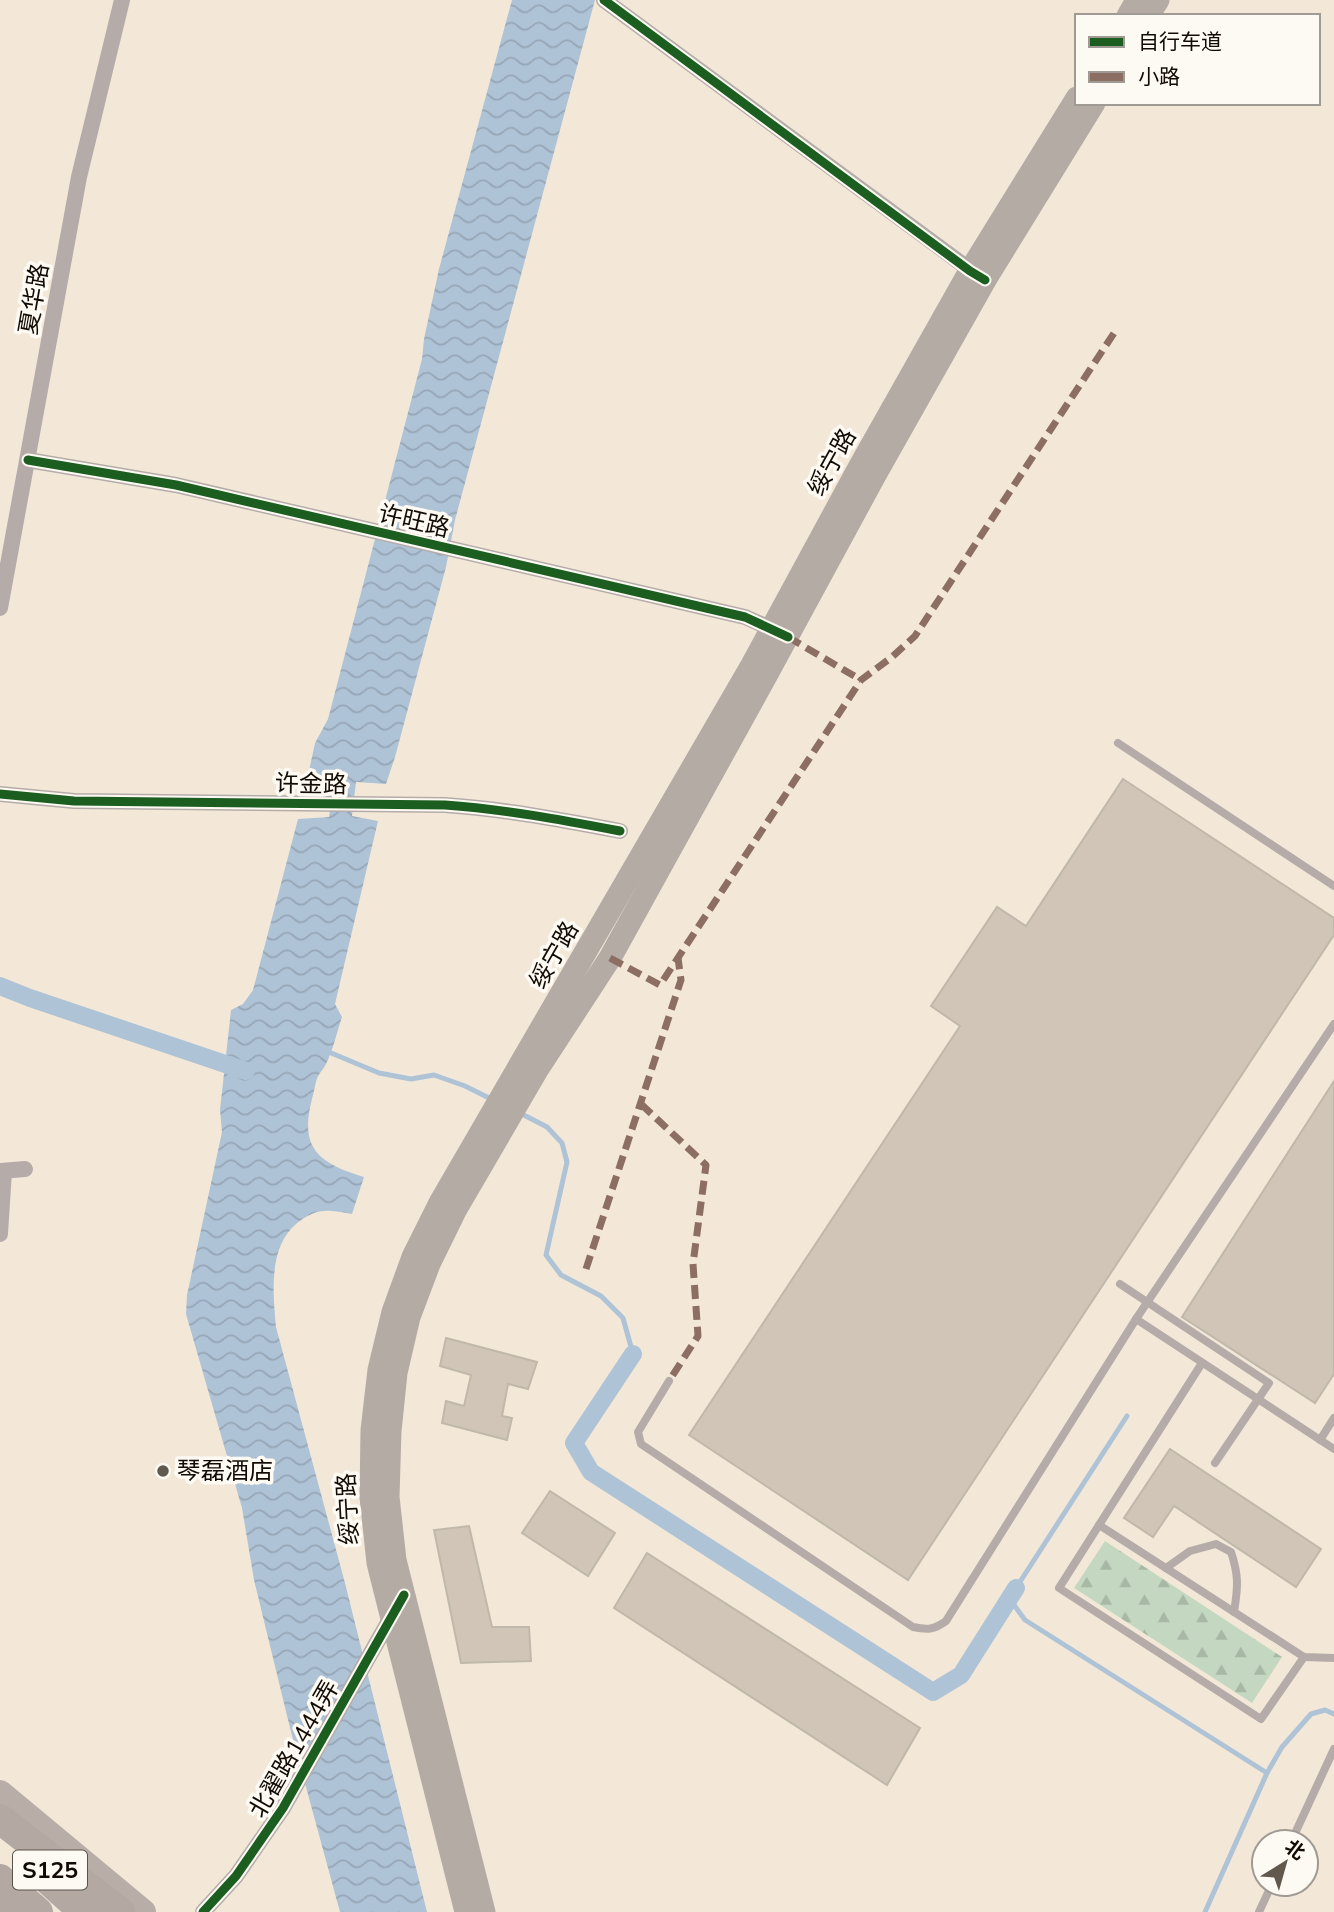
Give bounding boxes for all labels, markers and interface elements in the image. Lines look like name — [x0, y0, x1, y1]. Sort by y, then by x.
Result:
legend — [1075, 14, 1320, 105]
text: 自行车道 — [1138, 28, 1222, 54]
text: 小路 — [1138, 63, 1180, 89]
street label: 夏华路 — [12, 261, 54, 337]
street label: 绥宁路 — [801, 423, 862, 500]
street label: 许旺路 — [376, 497, 453, 543]
street label: 许金路 — [275, 767, 347, 799]
street label: 绥宁路 — [522, 916, 584, 993]
place label: 琴磊酒店 — [177, 1455, 273, 1485]
marker: 琴磊酒店 — [155, 1463, 171, 1479]
street label: 绥宁路 — [330, 1472, 364, 1546]
street label: 北翟路1444弄 — [242, 1674, 345, 1823]
north arrow — [1250, 1828, 1320, 1898]
text: 北 — [1280, 1834, 1310, 1865]
road number: S125 — [13, 1851, 87, 1890]

